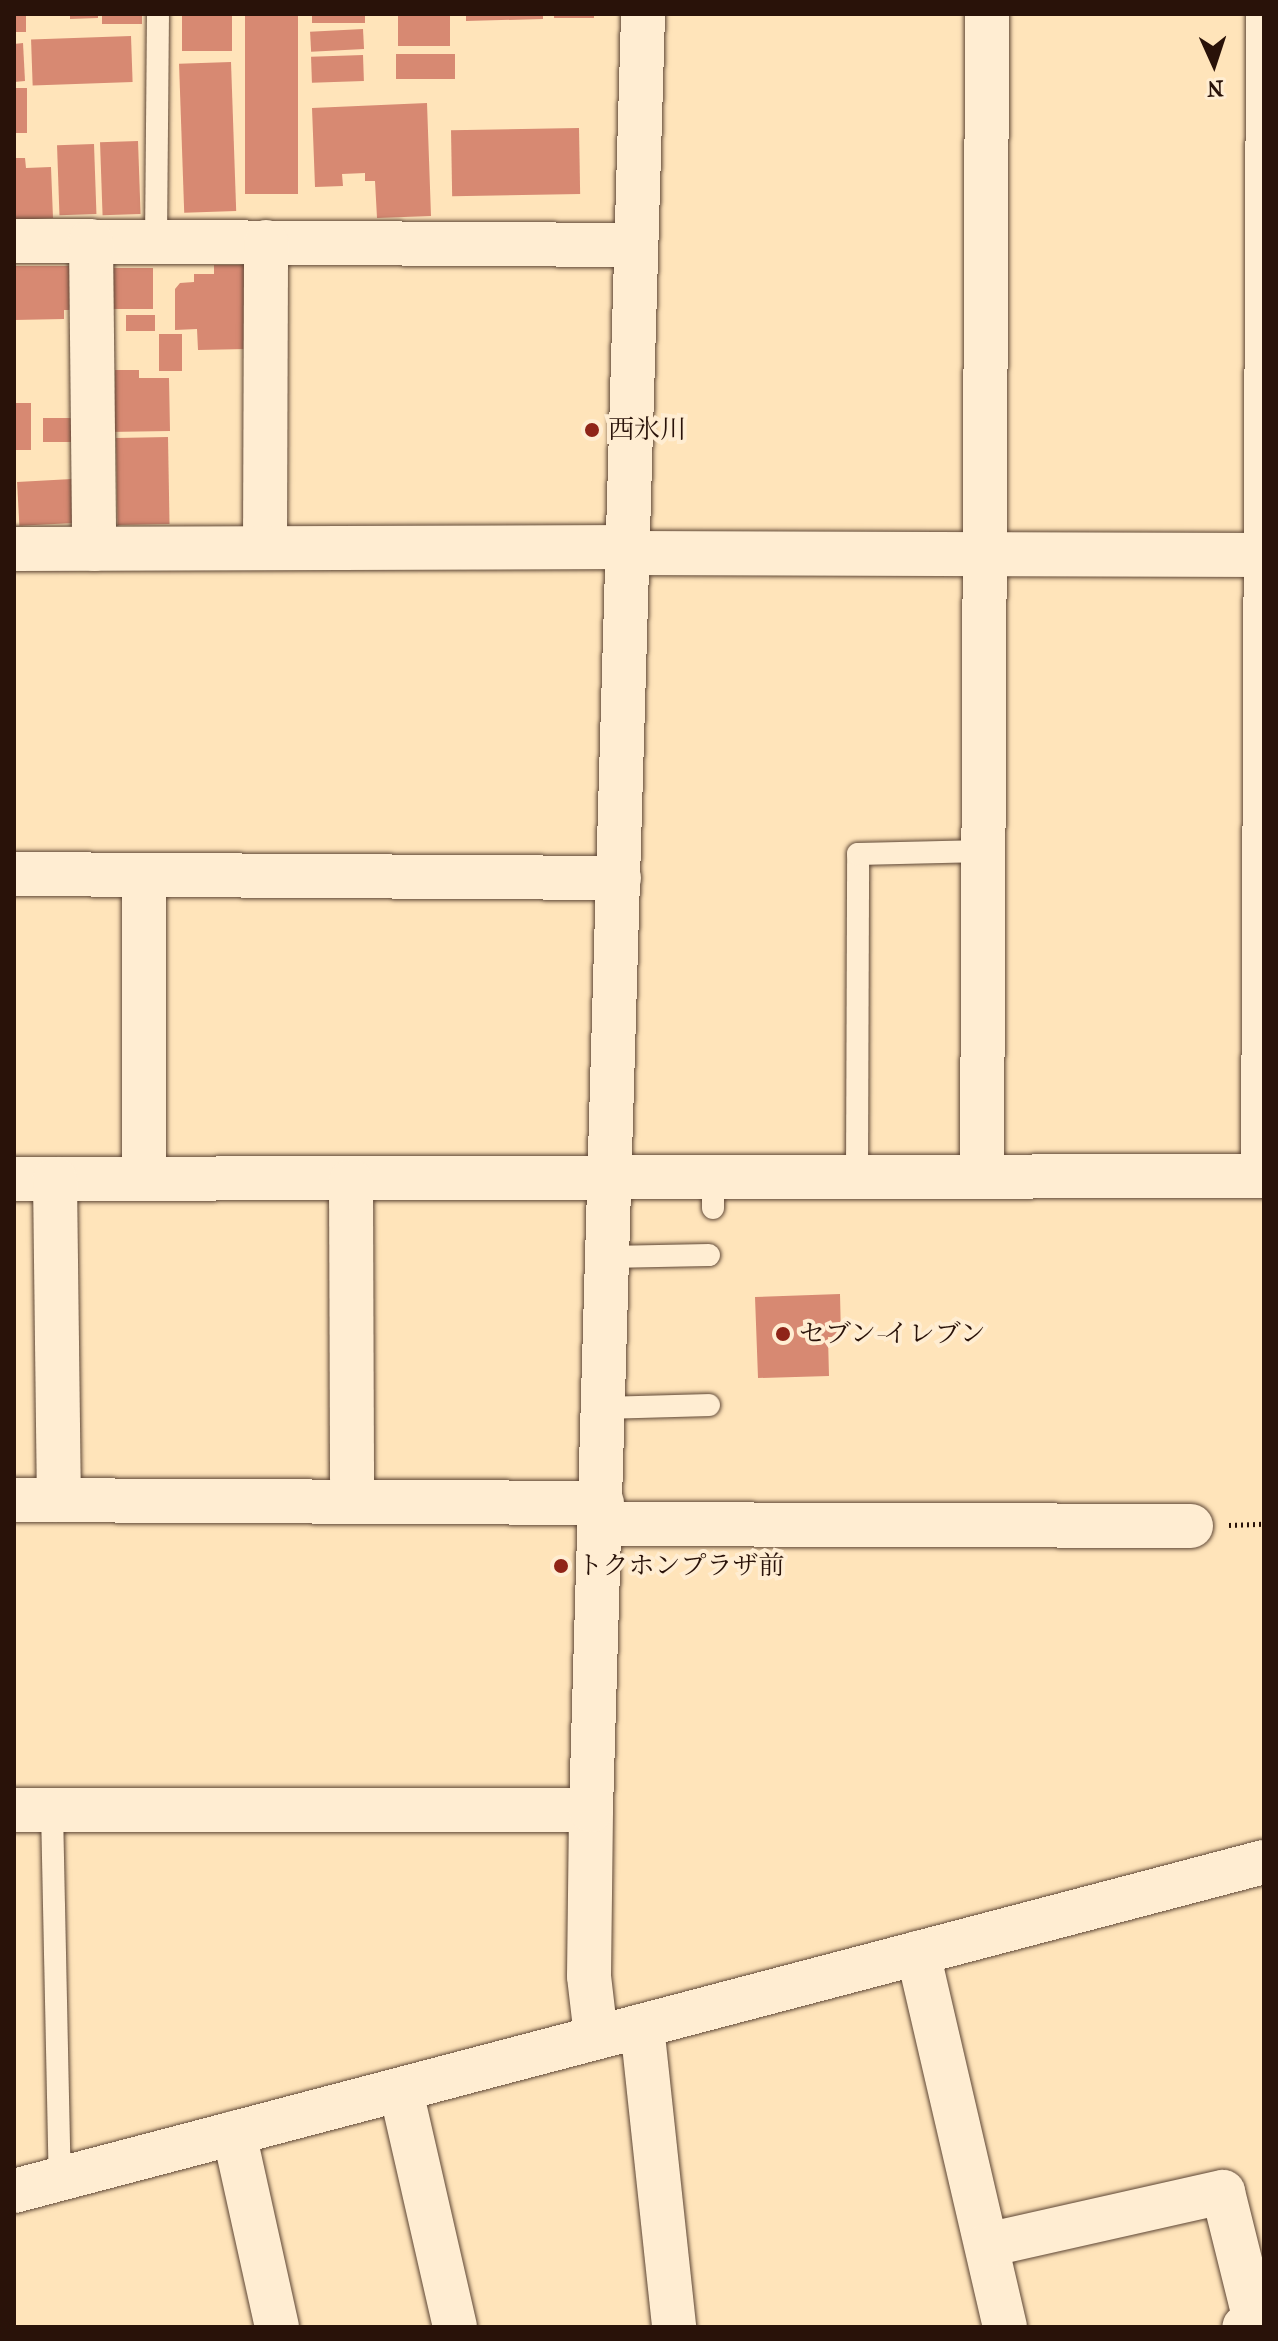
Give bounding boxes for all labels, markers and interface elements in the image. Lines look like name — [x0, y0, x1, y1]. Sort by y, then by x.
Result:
north arrow — [1174, 24, 1254, 104]
text: N — [1206, 75, 1224, 101]
place label: 西氷川 — [608, 414, 686, 446]
marker: 西氷川 — [583, 421, 601, 439]
place label: セブン-イレブン — [799, 1318, 988, 1350]
marker: セブン-イレブン — [774, 1325, 792, 1343]
place label: トクホンプラザ前 — [577, 1550, 785, 1582]
marker: トクホンプラザ前 — [552, 1557, 570, 1575]

